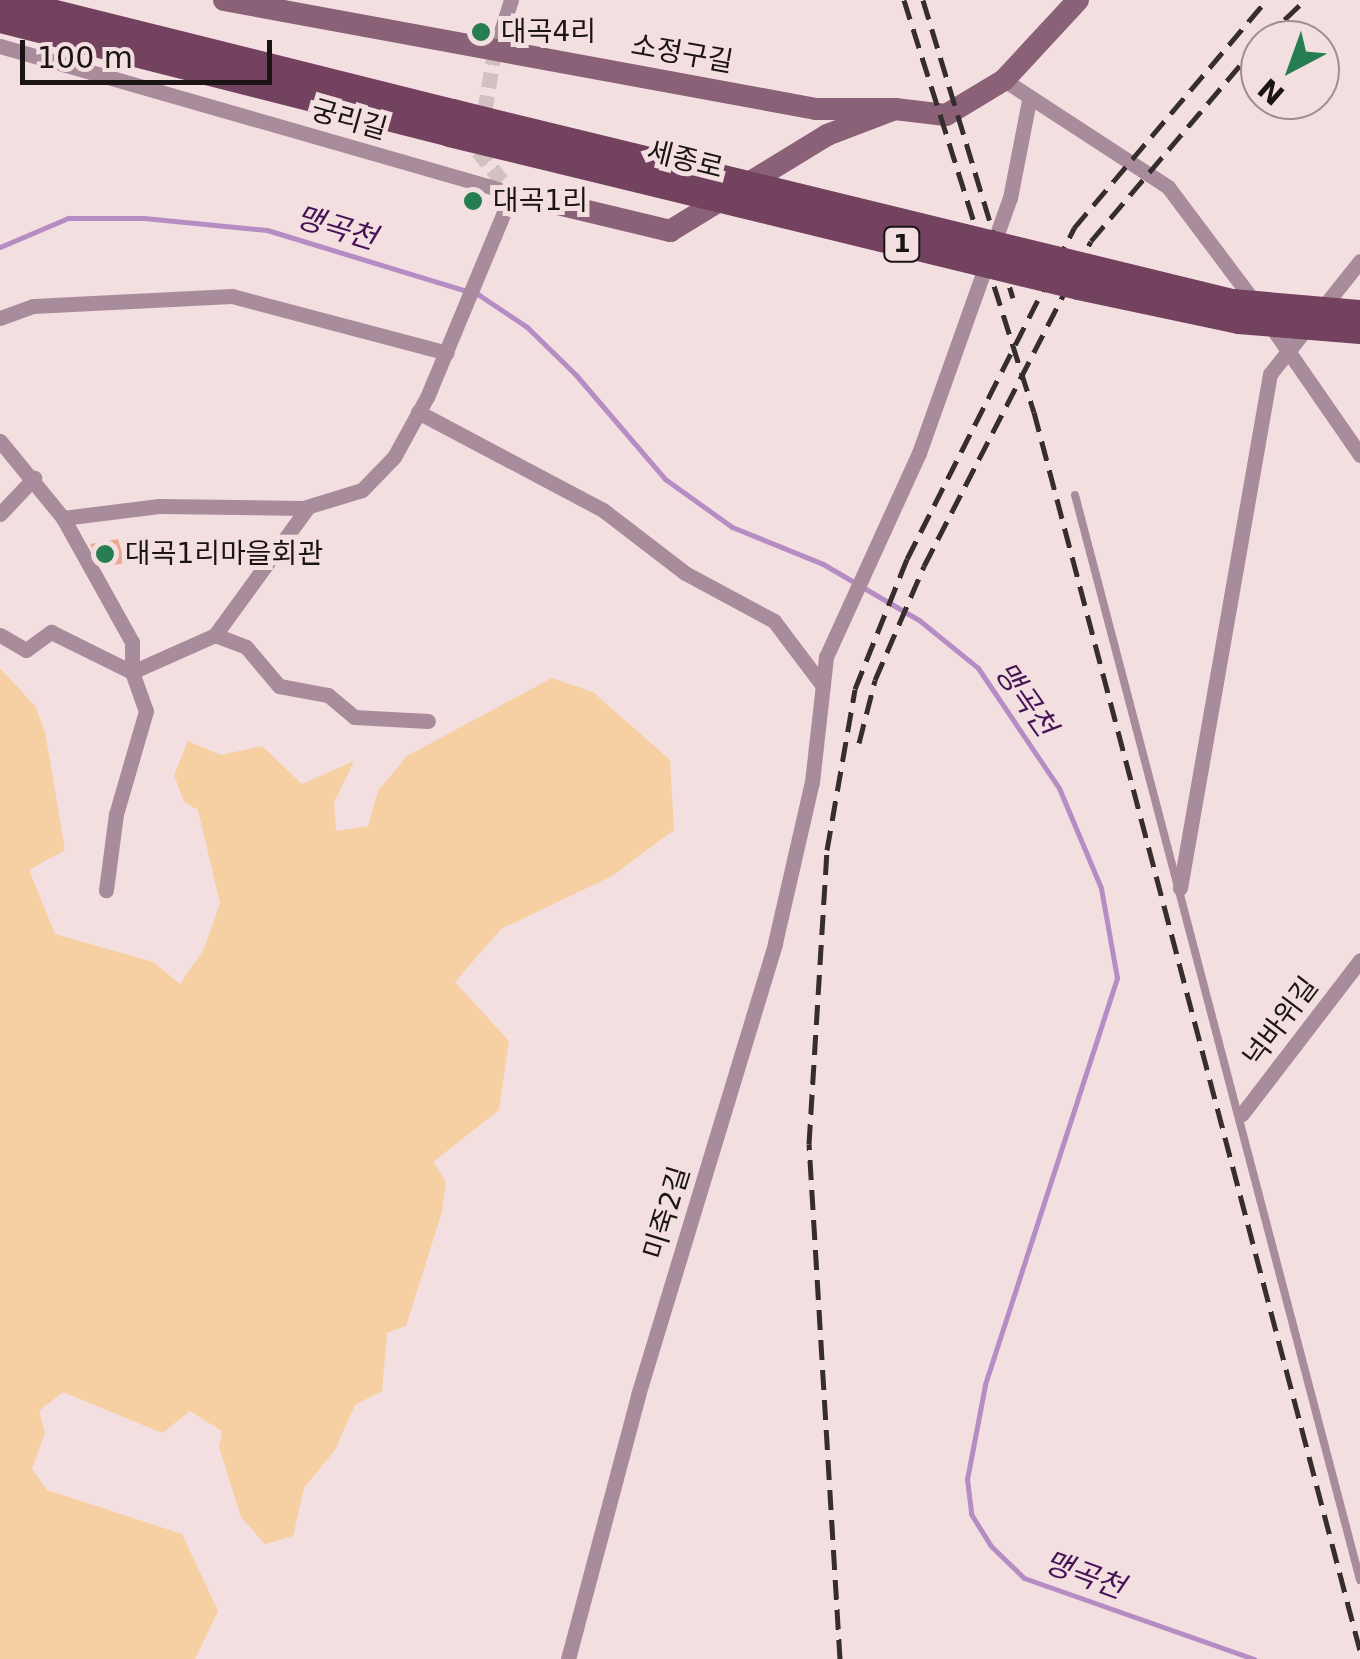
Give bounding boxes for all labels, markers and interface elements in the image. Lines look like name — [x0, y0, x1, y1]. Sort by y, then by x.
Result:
place label: 대곡4리 — [501, 15, 596, 49]
scale bar — [25, 20, 278, 82]
north arrow — [1240, 20, 1340, 120]
marker: 대곡4리 — [470, 21, 492, 43]
street label: 소정구길 — [628, 29, 736, 79]
text: 100 m — [37, 40, 133, 75]
text: N — [1252, 71, 1291, 112]
street label: 궁리길 — [307, 93, 391, 147]
street label: 세종로 — [643, 134, 727, 186]
place label: 대곡1리 — [493, 184, 588, 218]
marker: 대곡1리 — [462, 190, 484, 212]
water label: 맹곡천 — [291, 199, 381, 257]
road number: 1 — [882, 224, 922, 264]
place label: 대곡1리마을회관 — [125, 537, 323, 571]
marker: 대곡1리마을회관 — [94, 543, 116, 565]
water label: 맹곡천 — [987, 655, 1063, 743]
street label: 넉바위길 — [1237, 971, 1325, 1073]
street label: 미죽2길 — [637, 1163, 697, 1263]
water label: 맹곡천 — [1039, 1544, 1129, 1606]

